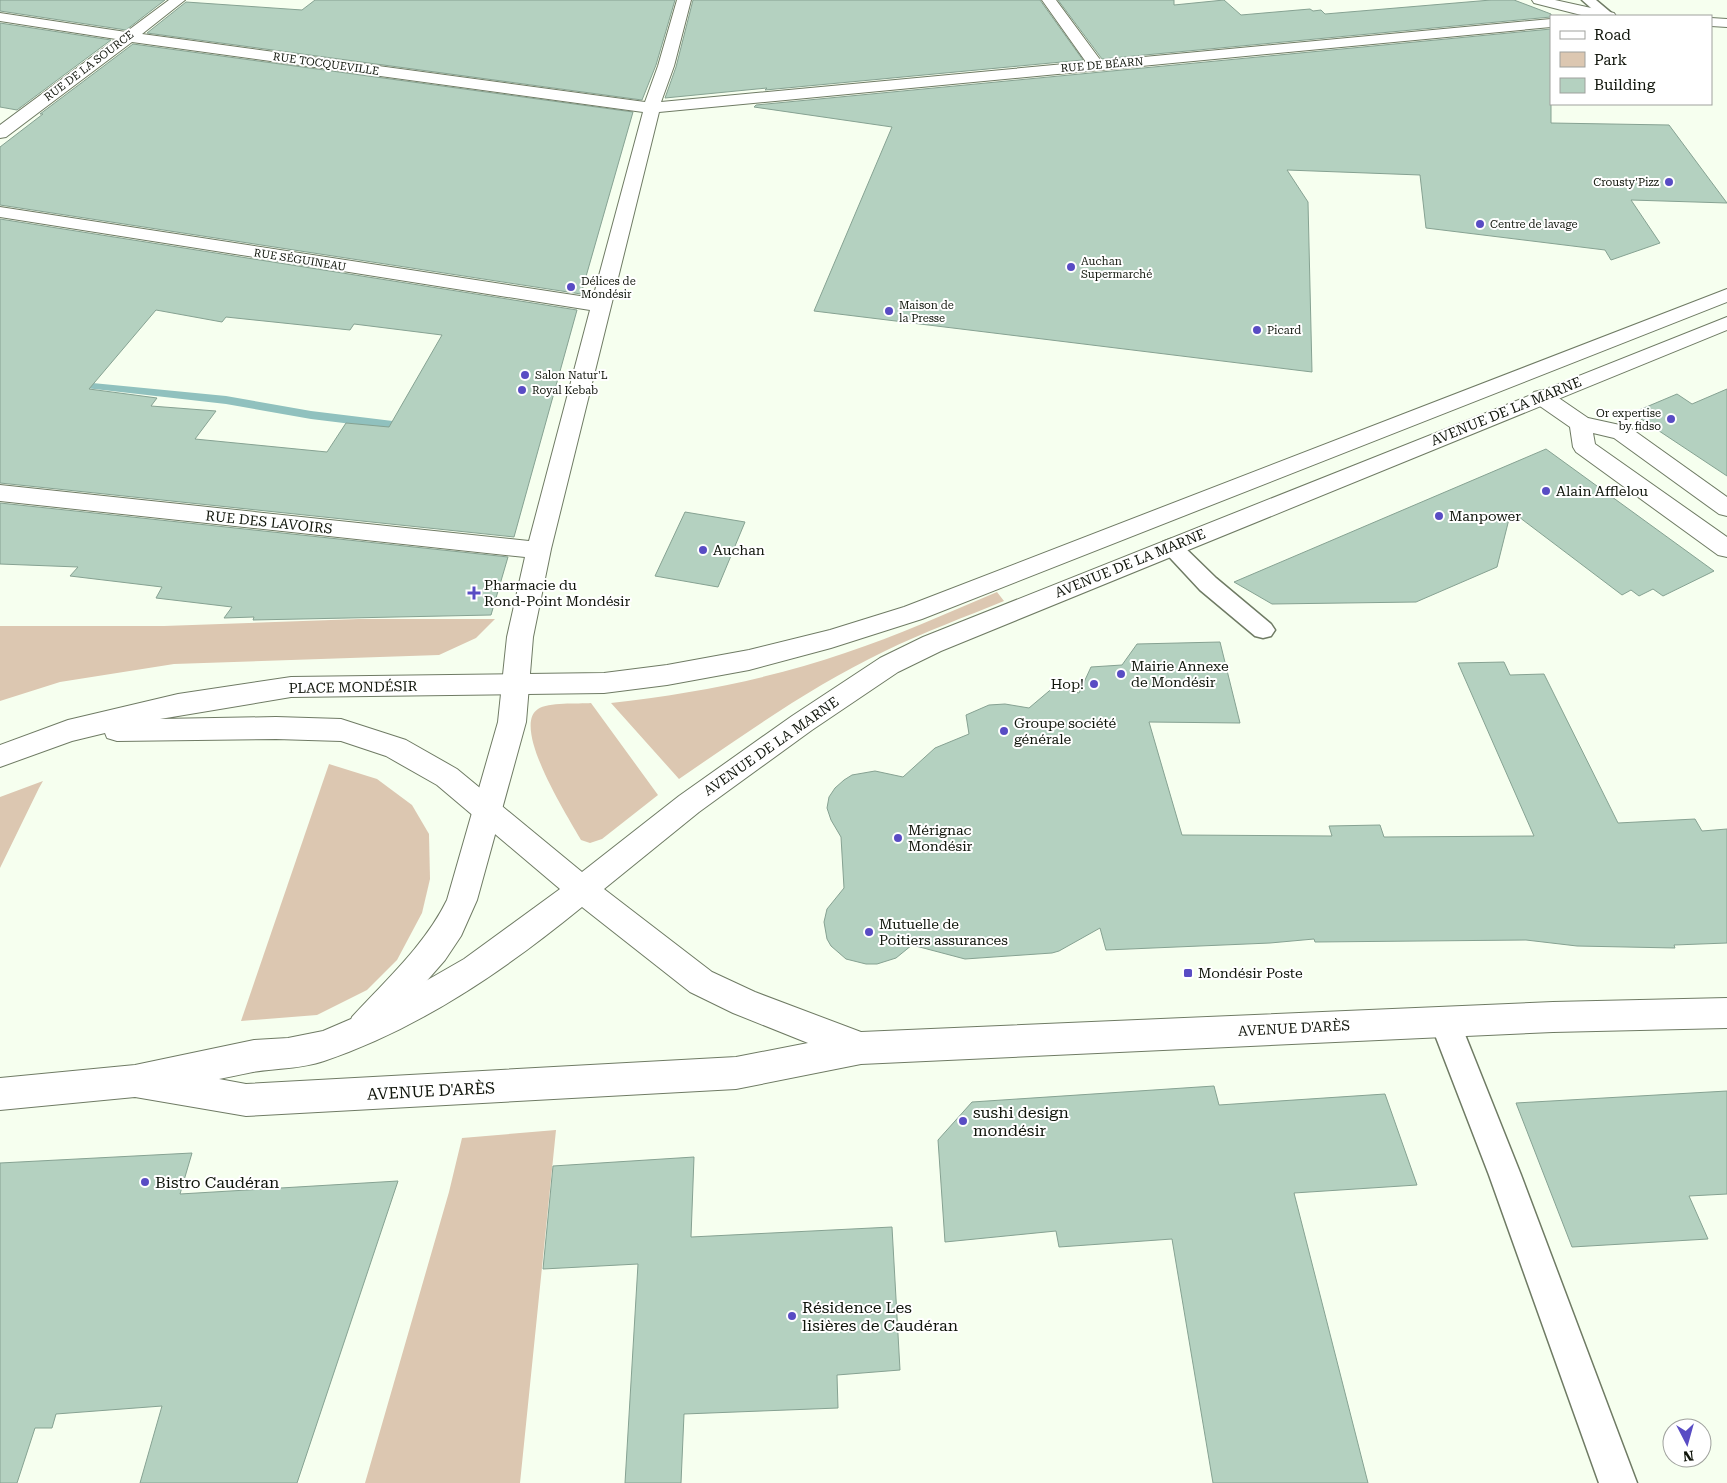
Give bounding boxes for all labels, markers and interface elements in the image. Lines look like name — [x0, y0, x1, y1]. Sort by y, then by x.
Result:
legend — [1550, 15, 1712, 105]
text: Road — [1594, 26, 1631, 44]
street label: RUE DE LA SOURCE — [42, 28, 136, 104]
street label: RUE TOCQUEVILLE — [272, 50, 380, 78]
text: Park — [1594, 51, 1628, 69]
street label: RUE DE BÉARN — [1060, 54, 1144, 75]
text: Building — [1594, 76, 1656, 94]
place label: Crousty'Pizz — [1593, 176, 1659, 189]
marker: Crousty'Pizz — [1663, 176, 1675, 188]
marker: Centre de lavage — [1474, 218, 1486, 230]
place label: Centre de lavage — [1490, 218, 1578, 231]
street label: RUE SÉGUINEAU — [253, 245, 347, 274]
place label: Auchan Supermarché — [1081, 255, 1152, 281]
marker: Auchan Supermarché — [1065, 261, 1077, 273]
place label: Délices de Mondésir — [581, 275, 636, 301]
marker: Délices de Mondésir — [565, 281, 577, 293]
place label: Maison de la Presse — [899, 299, 954, 325]
marker: Maison de la Presse — [883, 305, 895, 317]
marker: Picard — [1251, 324, 1263, 336]
place label: Picard — [1267, 324, 1301, 337]
marker: Salon Natur'L — [519, 369, 531, 381]
place label: Salon Natur'L — [535, 369, 608, 382]
street label: AVENUE DE LA MARNE — [1428, 373, 1584, 449]
marker: Royal Kebab — [516, 384, 528, 396]
place label: Royal Kebab — [532, 384, 598, 397]
place label: Or expertise by fidso — [1596, 407, 1661, 433]
marker: Or expertise by fidso — [1665, 413, 1677, 425]
place label: Alain Afflelou — [1556, 483, 1648, 499]
marker: Alain Afflelou — [1540, 485, 1552, 497]
street label: RUE DES LAVOIRS — [205, 507, 333, 537]
place label: Manpower — [1449, 508, 1521, 524]
marker: Manpower — [1433, 510, 1445, 522]
street label: AVENUE DE LA MARNE — [1052, 525, 1208, 601]
place label: Auchan — [713, 542, 765, 558]
marker: Auchan — [697, 544, 709, 556]
place label: Pharmacie du Rond-Point Mondésir — [484, 577, 630, 609]
marker: Pharmacie du Rond-Point Mondésir — [468, 587, 480, 599]
place label: Mairie Annexe de Mondésir — [1131, 658, 1229, 690]
marker: Mairie Annexe de Mondésir — [1115, 668, 1127, 680]
place label: Hop! — [1051, 676, 1084, 692]
street label: PLACE MONDÉSIR — [288, 678, 418, 696]
marker: Hop! — [1088, 678, 1100, 690]
street label: AVENUE DE LA MARNE — [700, 693, 842, 799]
place label: Groupe société générale — [1014, 715, 1117, 747]
marker: Groupe société générale — [998, 725, 1010, 737]
place label: Mérignac Mondésir — [908, 822, 973, 854]
marker: Mérignac Mondésir — [892, 832, 904, 844]
place label: Mutuelle de Poitiers assurances — [879, 916, 1008, 948]
marker: Mutuelle de Poitiers assurances — [863, 926, 875, 938]
place label: Mondésir Poste — [1198, 965, 1303, 981]
marker: Mondésir Poste — [1182, 967, 1194, 979]
street label: AVENUE D'ARÈS — [1238, 1017, 1351, 1039]
street label: AVENUE D'ARÈS — [366, 1078, 496, 1104]
place label: sushi design mondésir — [973, 1103, 1069, 1140]
marker: sushi design mondésir — [957, 1115, 969, 1127]
place label: Bistro Caudéran — [155, 1173, 279, 1192]
marker: Bistro Caudéran — [139, 1176, 151, 1188]
place label: Résidence Les lisières de Caudéran — [802, 1298, 958, 1335]
marker: Résidence Les lisières de Caudéran — [786, 1310, 798, 1322]
north arrow — [1662, 1418, 1712, 1468]
text: N — [1682, 1447, 1695, 1464]

